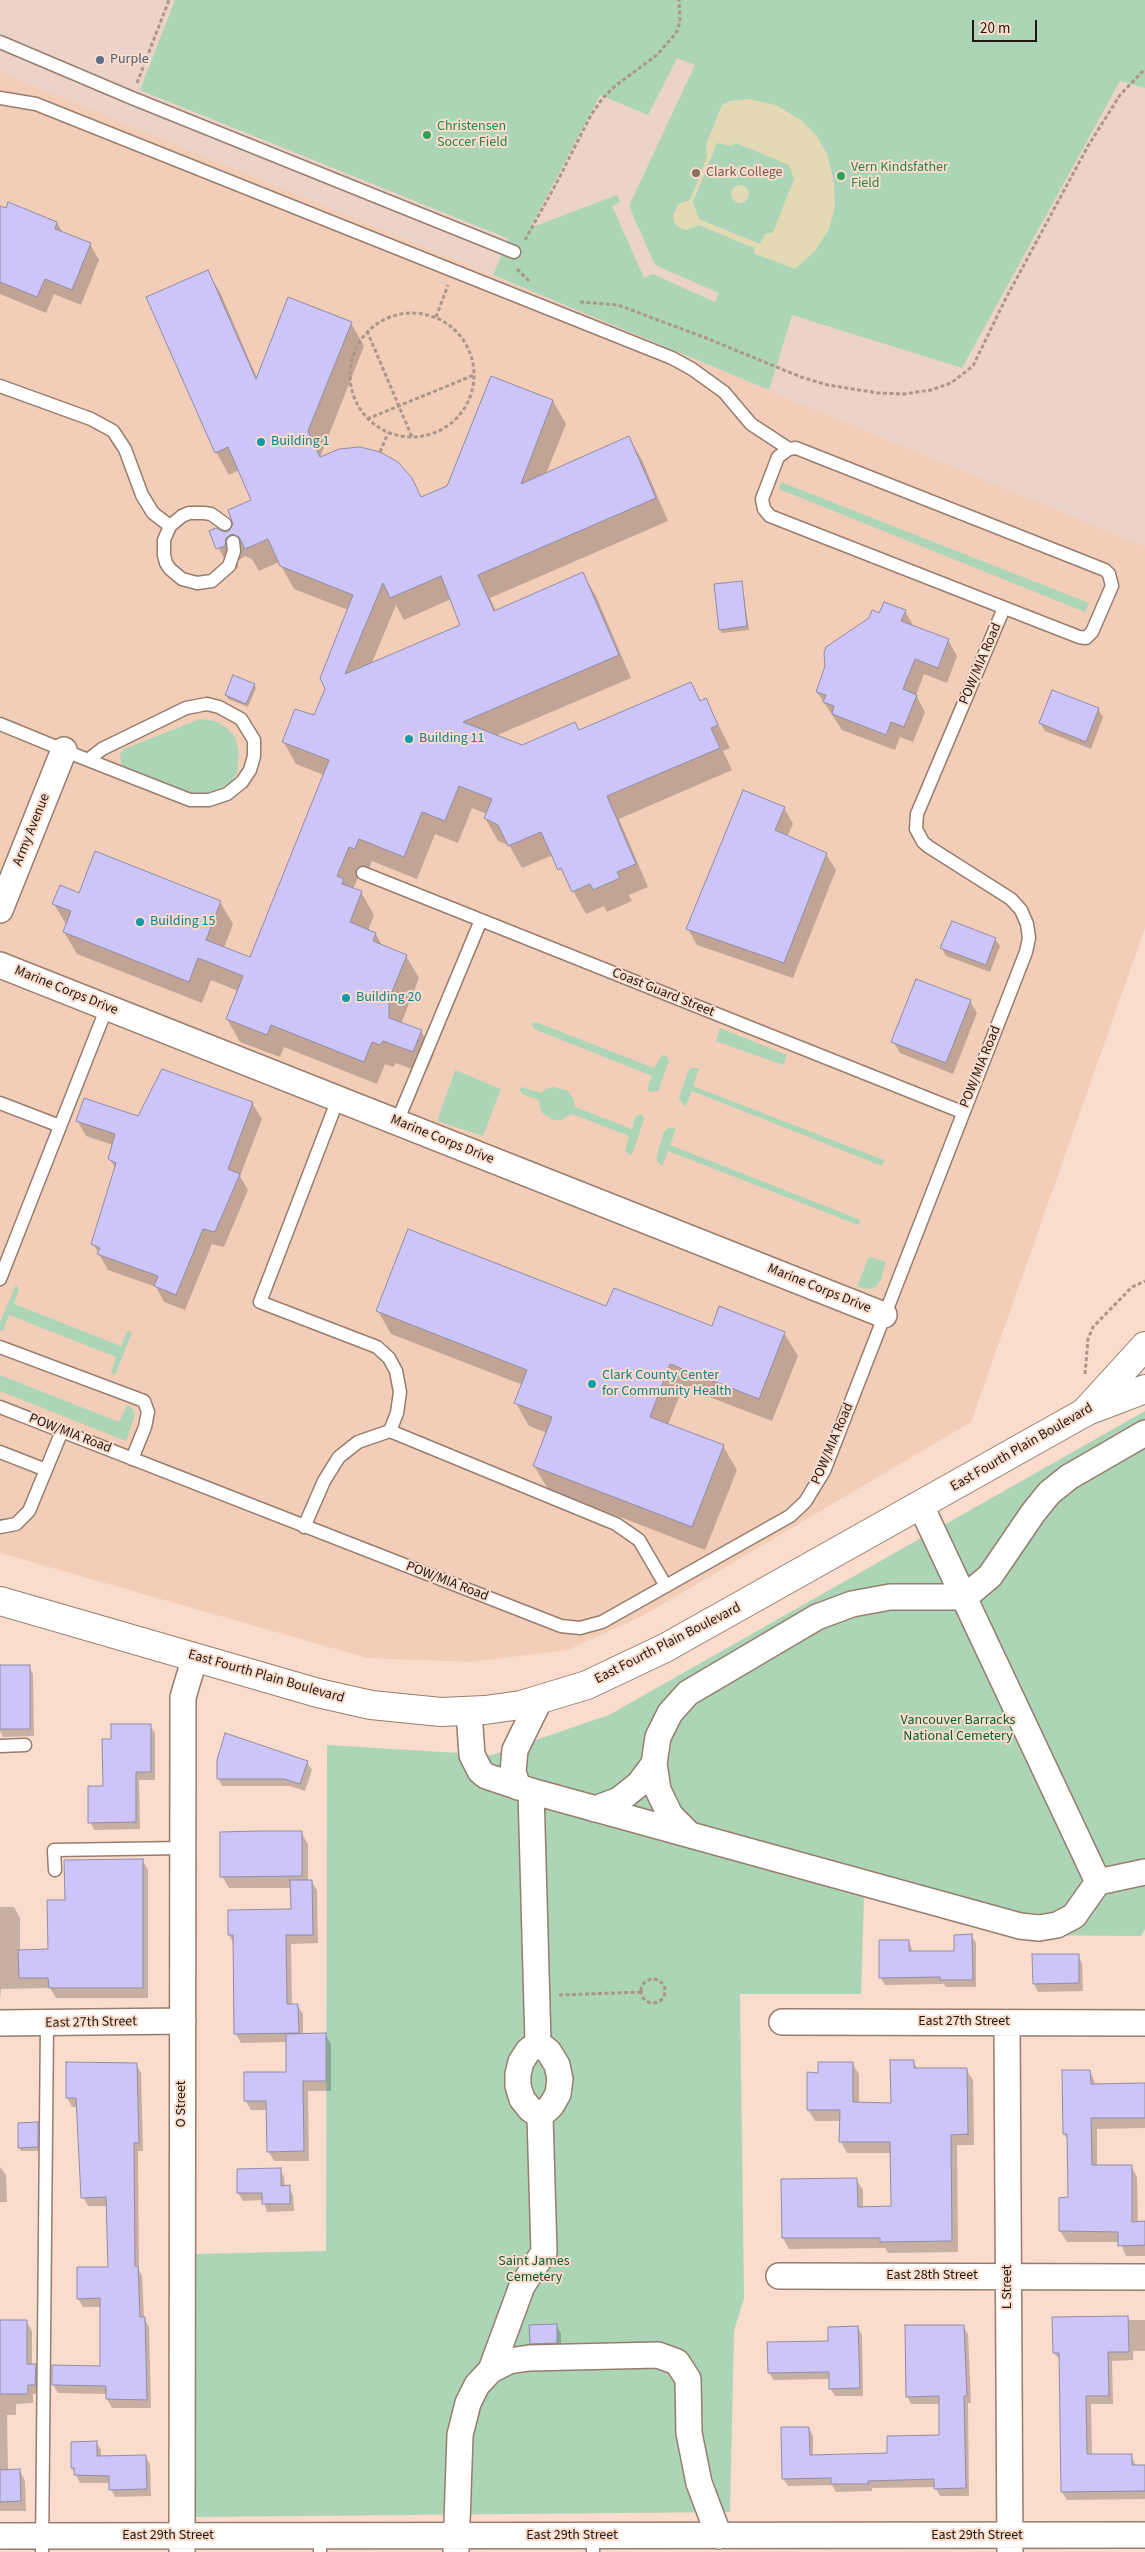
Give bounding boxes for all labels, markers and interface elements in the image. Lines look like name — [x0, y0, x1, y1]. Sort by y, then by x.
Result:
scale bar — [975, 10, 1040, 42]
text: 20 m — [980, 18, 1010, 39]
place label: Purple — [110, 52, 149, 68]
marker: Purple — [94, 54, 106, 66]
place label: Christensen Soccer Field — [437, 119, 507, 152]
marker: Christensen Soccer Field — [421, 129, 433, 141]
place label: Vern Kindsfather Field — [851, 160, 948, 192]
place label: Clark College — [706, 165, 783, 181]
marker: Clark College — [690, 167, 702, 179]
marker: Vern Kindsfather Field — [835, 170, 847, 182]
place label: Building 1 — [271, 434, 330, 450]
marker: Building 1 — [255, 436, 267, 448]
street label: POW/MIA Road — [956, 621, 1006, 707]
place label: Building 11 — [419, 731, 485, 747]
marker: Building 11 — [403, 733, 415, 745]
street label: Army Avenue — [10, 791, 54, 869]
place label: Building 15 — [150, 914, 216, 930]
marker: Building 15 — [134, 916, 146, 928]
street label: Marine Corps Drive — [12, 963, 120, 1019]
street label: Coast Guard Street — [609, 965, 717, 1021]
place label: Building 20 — [356, 990, 422, 1006]
marker: Building 20 — [340, 992, 352, 1004]
street label: POW/MIA Road — [957, 1024, 1005, 1110]
street label: Marine Corps Drive — [388, 1112, 496, 1168]
street label: Marine Corps Drive — [765, 1261, 873, 1317]
place label: Clark County Center for Community Health — [602, 1368, 732, 1400]
marker: Clark County Center for Community Health — [586, 1378, 598, 1390]
street label: East Fourth Plain Boulevard — [948, 1400, 1096, 1496]
street label: POW/MIA Road — [808, 1401, 858, 1487]
street label: POW/MIA Road — [26, 1411, 114, 1457]
street label: POW/MIA Road — [403, 1559, 491, 1605]
street label: East Fourth Plain Boulevard — [592, 1600, 744, 1688]
street label: East Fourth Plain Boulevard — [186, 1647, 346, 1707]
park label: Vancouver Barracks National Cemetery — [901, 1713, 1015, 1745]
street label: East 27th Street — [45, 2014, 137, 2032]
street label: East 27th Street — [918, 2014, 1010, 2030]
street label: O Street — [174, 2080, 190, 2128]
park label: Saint James Cemetery — [498, 2254, 570, 2286]
street label: L Street — [1000, 2265, 1016, 2309]
street label: East 28th Street — [886, 2268, 978, 2284]
street label: East 29th Street — [122, 2528, 214, 2544]
street label: East 29th Street — [526, 2528, 618, 2544]
street label: East 29th Street — [931, 2528, 1023, 2544]

